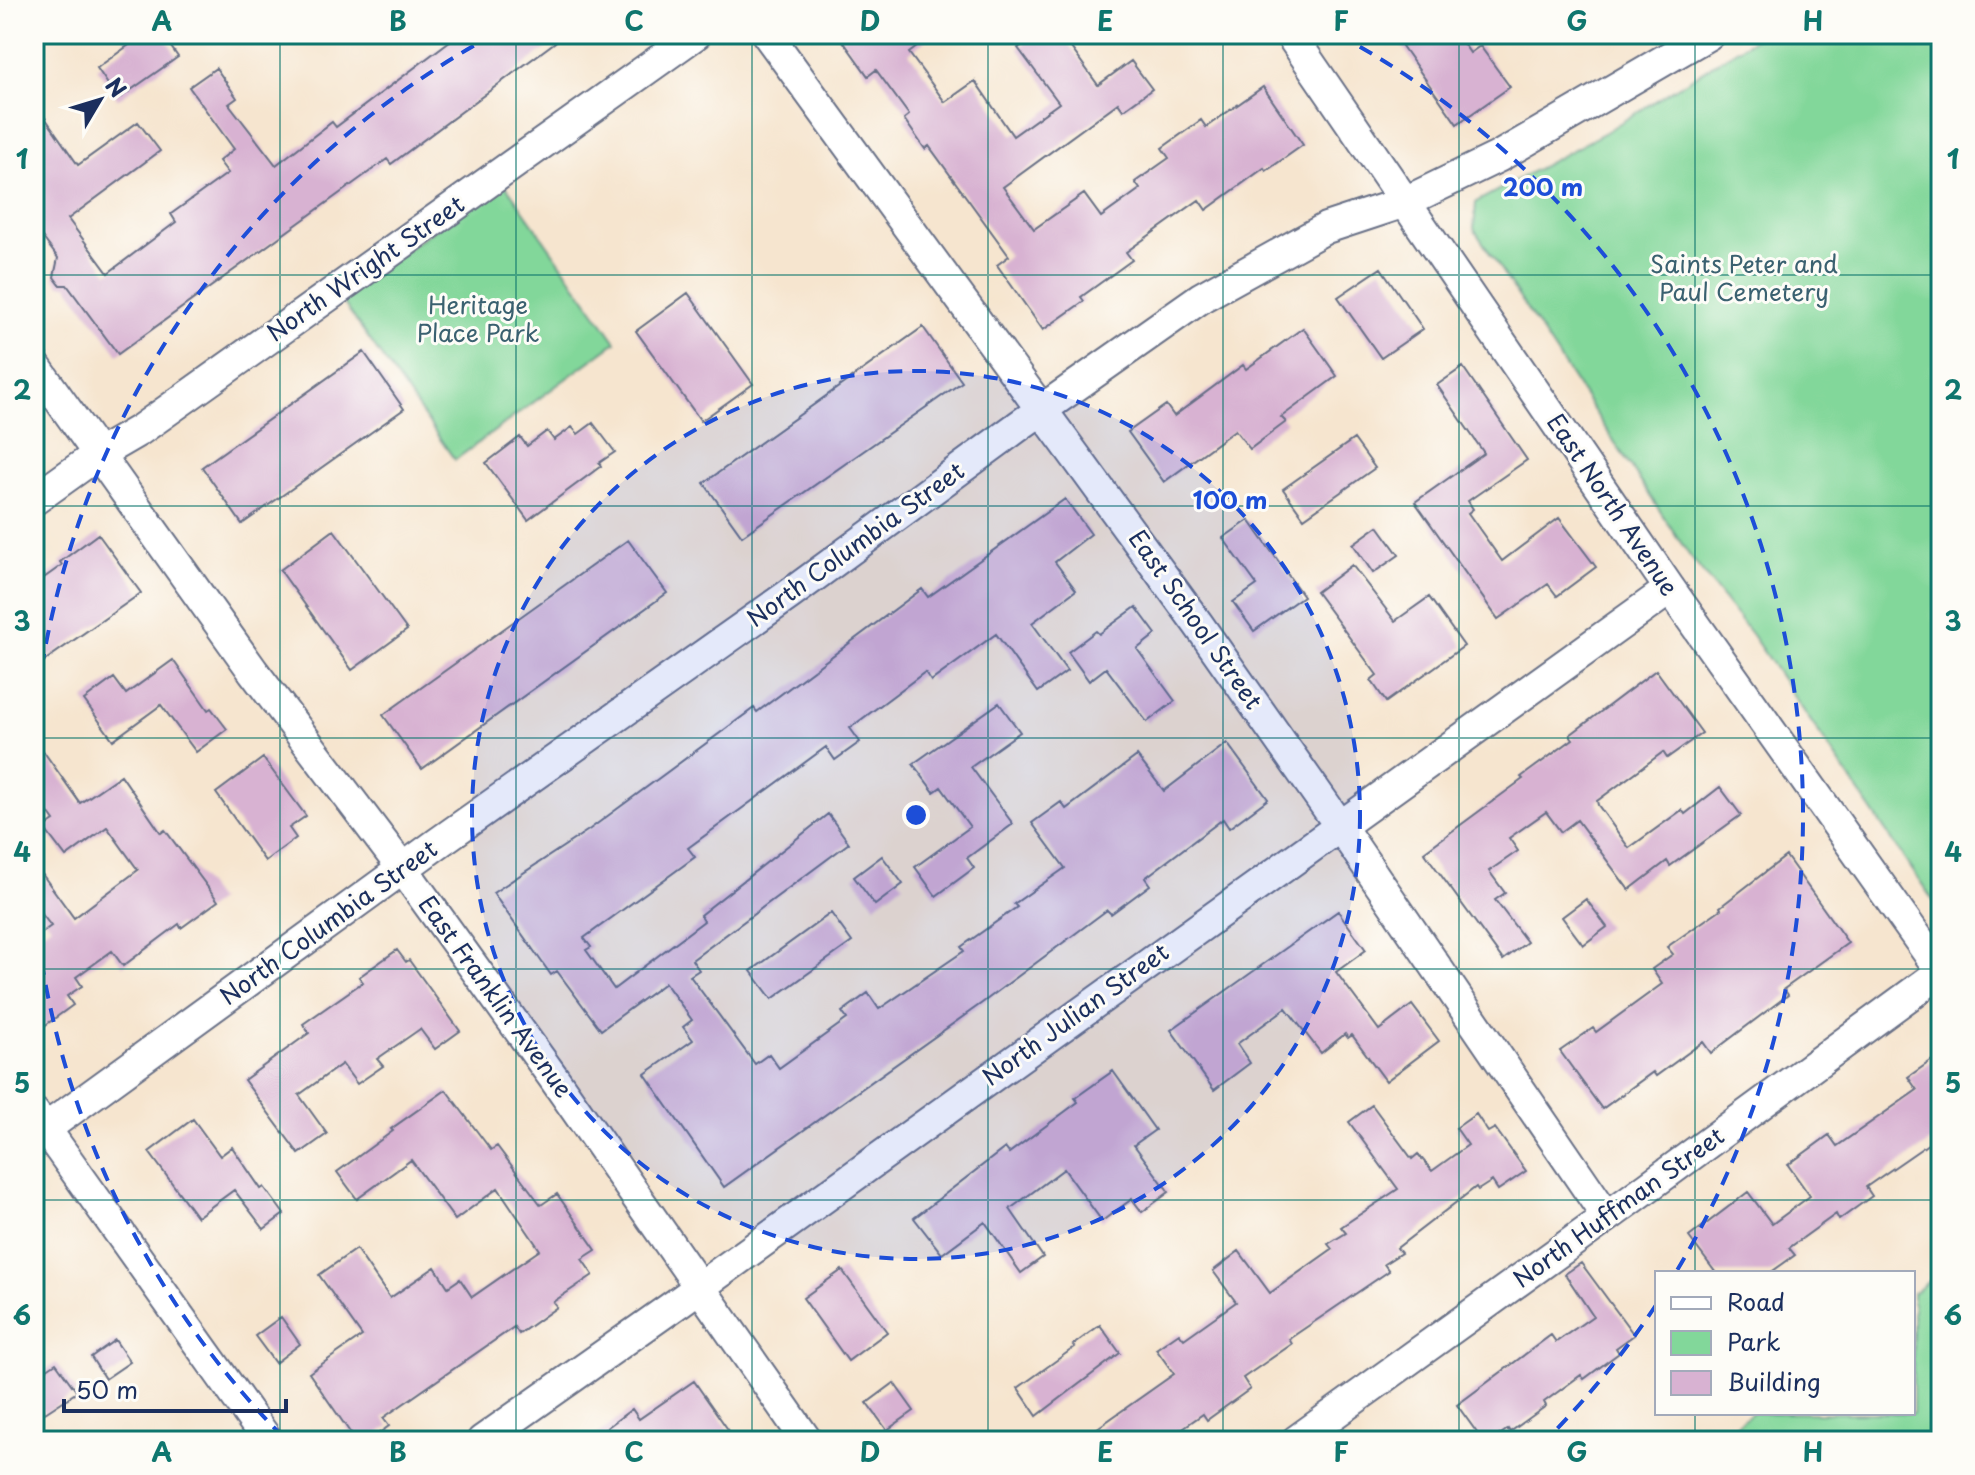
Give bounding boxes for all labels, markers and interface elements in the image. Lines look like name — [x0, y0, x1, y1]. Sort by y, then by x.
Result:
text: A — [152, 1, 172, 40]
text: B — [389, 1, 407, 40]
text: C — [624, 1, 644, 40]
text: D — [860, 1, 880, 40]
text: E — [1097, 1, 1113, 40]
text: F — [1333, 1, 1349, 40]
text: G — [1566, 1, 1588, 40]
text: H — [1803, 1, 1823, 40]
north arrow — [60, 60, 140, 140]
text: N — [99, 70, 135, 104]
text: 1 — [16, 139, 28, 178]
text: 1 — [1947, 139, 1959, 178]
text: 200 m — [1503, 168, 1583, 204]
street label: North Wright Street — [259, 185, 471, 349]
park label: Saints Peter and Paul Cemetery — [1650, 245, 1838, 309]
park label: Heritage Place Park — [417, 286, 539, 350]
text: 2 — [13, 370, 31, 409]
text: 2 — [1944, 370, 1962, 409]
street label: East North Avenue — [1539, 406, 1688, 602]
street label: North Columbia Street — [739, 452, 971, 635]
text: 100 m — [1193, 481, 1267, 517]
street label: East School Street — [1121, 522, 1272, 716]
text: 3 — [13, 601, 31, 640]
text: 3 — [1944, 601, 1962, 640]
centre of rings — [902, 801, 930, 829]
street label: North Columbia Street — [212, 830, 444, 1013]
text: 4 — [13, 832, 31, 871]
text: 4 — [1944, 832, 1962, 871]
street label: East Franklin Avenue — [411, 887, 582, 1104]
street label: North Julian Street — [974, 933, 1176, 1093]
text: 5 — [14, 1063, 30, 1102]
text: 5 — [1945, 1063, 1961, 1102]
street label: North Huffman Street — [1505, 1117, 1731, 1295]
legend — [1655, 1271, 1915, 1415]
text: Road — [1727, 1283, 1785, 1319]
text: 6 — [13, 1295, 31, 1334]
text: 6 — [1944, 1295, 1962, 1334]
text: Park — [1727, 1323, 1781, 1359]
scale bar — [64, 1363, 286, 1413]
text: Building — [1727, 1363, 1821, 1399]
text: 50 m — [76, 1371, 138, 1407]
text: A — [152, 1432, 172, 1471]
text: B — [389, 1432, 407, 1471]
text: C — [624, 1432, 644, 1471]
text: D — [860, 1432, 880, 1471]
text: E — [1097, 1432, 1113, 1471]
text: F — [1333, 1432, 1349, 1471]
text: G — [1566, 1432, 1588, 1471]
text: H — [1803, 1432, 1823, 1471]

